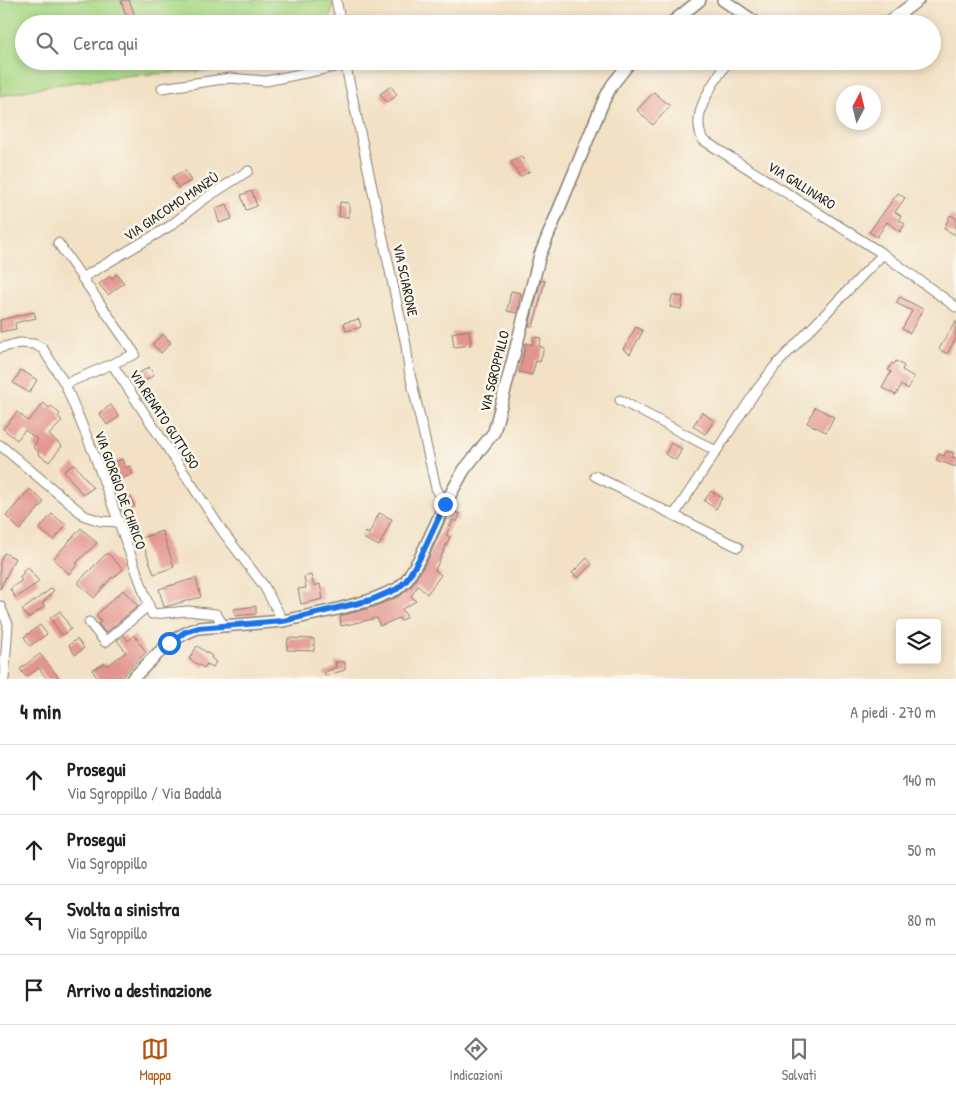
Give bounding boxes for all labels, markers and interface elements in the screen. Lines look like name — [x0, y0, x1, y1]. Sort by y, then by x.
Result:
search box — [15, 15, 941, 70]
icon: search — [33, 29, 61, 57]
text: Cerca qui — [73, 30, 138, 56]
north arrow — [836, 85, 881, 130]
street label: VIA GALLINARO — [764, 157, 840, 214]
street label: VIA GIACOMO MANZÙ — [120, 167, 222, 245]
street label: VIA SCIARONE — [389, 242, 423, 318]
street label: VIA SGROPPILLO — [475, 328, 513, 414]
street label: VIA RENATO GUTTUSO — [126, 366, 204, 473]
street label: VIA GIORGIO DE CHIRICO — [91, 428, 151, 552]
route end — [434, 493, 457, 516]
map controls — [896, 619, 941, 664]
button: layers — [896, 619, 941, 664]
route start — [158, 632, 181, 655]
text: 4 min — [20, 697, 61, 726]
text: A piedi · 270 m — [850, 701, 936, 723]
text: Prosegui — [67, 756, 126, 782]
icon: ahead — [20, 766, 48, 794]
text: 140 m — [902, 769, 936, 791]
text: Via Sgroppillo / Via Badalà — [67, 782, 221, 804]
text: Prosegui — [67, 826, 126, 852]
icon: ahead — [20, 836, 48, 864]
text: 50 m — [908, 839, 936, 861]
text: Via Sgroppillo — [67, 852, 147, 874]
text: Svolta a sinistra — [67, 896, 179, 922]
icon: left — [20, 906, 48, 934]
text: 80 m — [907, 909, 936, 931]
text: Via Sgroppillo — [67, 922, 147, 944]
icon: arrive — [20, 976, 48, 1004]
text: Arrivo a destinazione — [67, 977, 212, 1003]
tab: Mappa — [139, 1035, 171, 1084]
tab: Indicazioni — [450, 1035, 503, 1084]
tab: Salvati — [782, 1035, 817, 1084]

